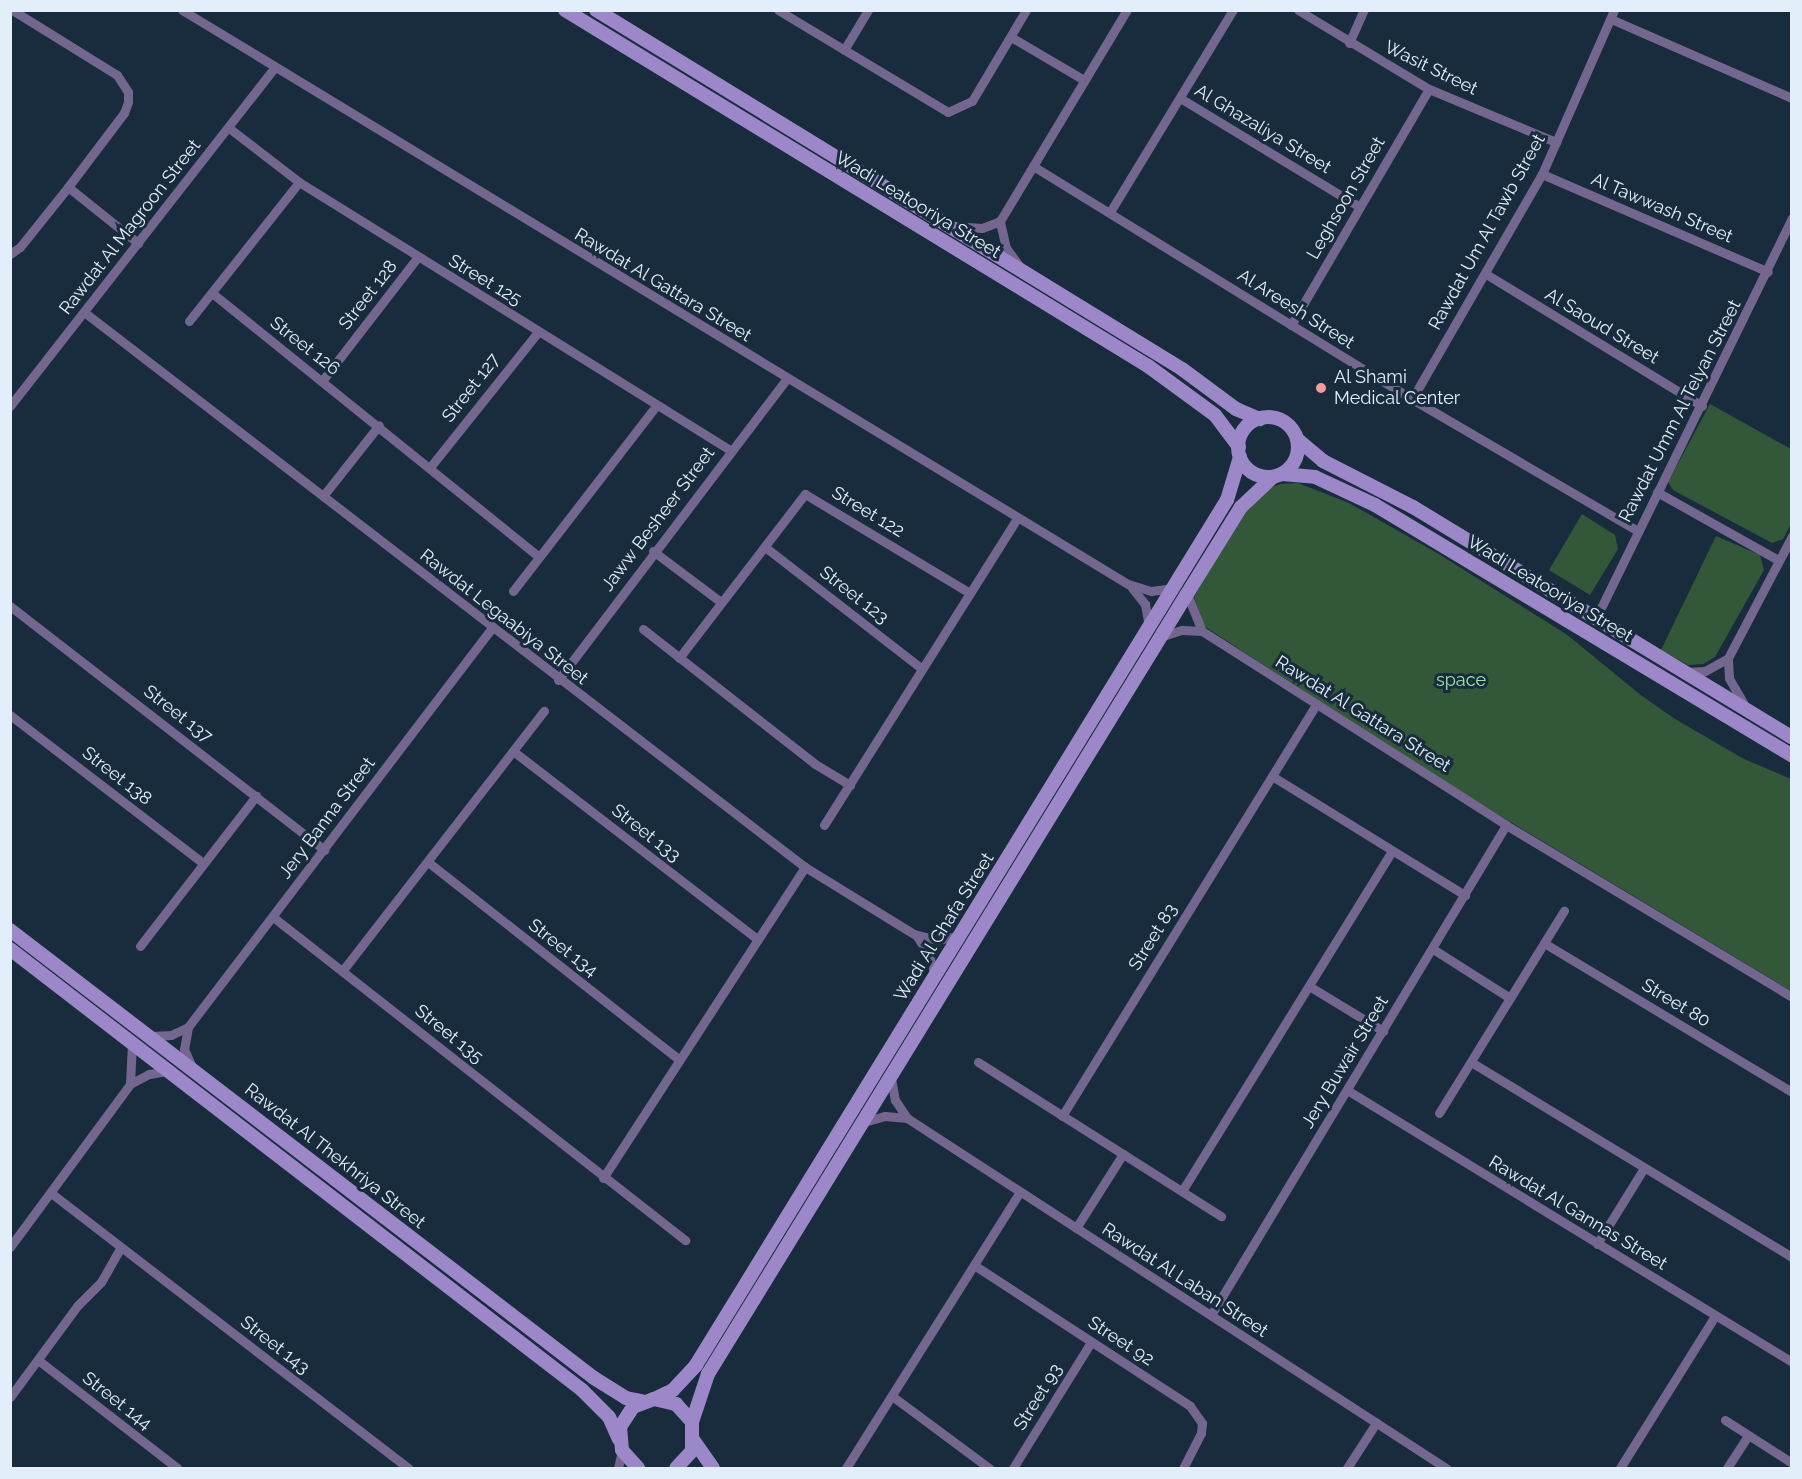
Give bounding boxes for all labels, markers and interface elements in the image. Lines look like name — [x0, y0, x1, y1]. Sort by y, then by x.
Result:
street label: Wasit Street — [1381, 36, 1481, 100]
street label: Al Ghazaliya Street — [1191, 80, 1335, 178]
street label: Rawdat Um Al Tawb Street — [1424, 130, 1550, 334]
street label: Leghsoon Street — [1302, 133, 1390, 263]
street label: Rawdat Al Magroon Street — [54, 135, 206, 319]
street label: Wadi Leatooriya Street — [831, 147, 1005, 263]
street label: Al Tawwash Street — [1587, 168, 1737, 248]
street label: Rawdat Al Gattara Street — [570, 223, 756, 347]
street label: Street 125 — [445, 250, 525, 310]
street label: Street 128 — [334, 256, 402, 334]
street label: Al Areesh Street — [1233, 264, 1359, 354]
street label: Al Saoud Street — [1541, 283, 1663, 369]
street label: Rawdat Umm Al Telyan Street — [1614, 295, 1746, 527]
street label: Street 126 — [266, 312, 344, 380]
street label: Street 127 — [437, 349, 505, 427]
place label: Al Shami Medical Center — [1334, 367, 1461, 410]
marker: Al Shami Medical Center — [1312, 379, 1330, 397]
street label: Jaww Besheer Street — [597, 442, 719, 596]
street label: Street 122 — [828, 482, 908, 542]
street label: Wadi Leatooriya Street — [1463, 531, 1637, 647]
street label: Rawdat Legaabiya Street — [416, 545, 592, 689]
street label: Street 123 — [815, 561, 893, 629]
street label: Rawdat Al Gattara Street — [1271, 651, 1455, 777]
park label: space — [1436, 669, 1486, 691]
street label: Street 137 — [139, 680, 217, 748]
street label: Street 138 — [78, 742, 156, 810]
street label: Jery Banna Street — [274, 753, 380, 883]
street label: Street 133 — [607, 799, 685, 867]
street label: Wadi Al Ghafa Street — [889, 848, 999, 1006]
street label: Street 83 — [1124, 900, 1182, 974]
street label: Street 134 — [524, 914, 602, 982]
street label: Street 80 — [1638, 974, 1714, 1032]
street label: Jery Buwair Street — [1297, 992, 1393, 1132]
street label: Street 135 — [410, 1000, 488, 1068]
street label: Rawdat Al Thekhriya Street — [240, 1078, 430, 1234]
street label: Rawdat Al Gannas Street — [1484, 1151, 1672, 1275]
street label: Rawdat Al Laban Street — [1097, 1218, 1273, 1342]
street label: Street 143 — [236, 1311, 314, 1379]
street label: Street 92 — [1084, 1312, 1158, 1370]
street label: Street 93 — [1009, 1360, 1067, 1434]
street label: Street 144 — [78, 1367, 156, 1435]

